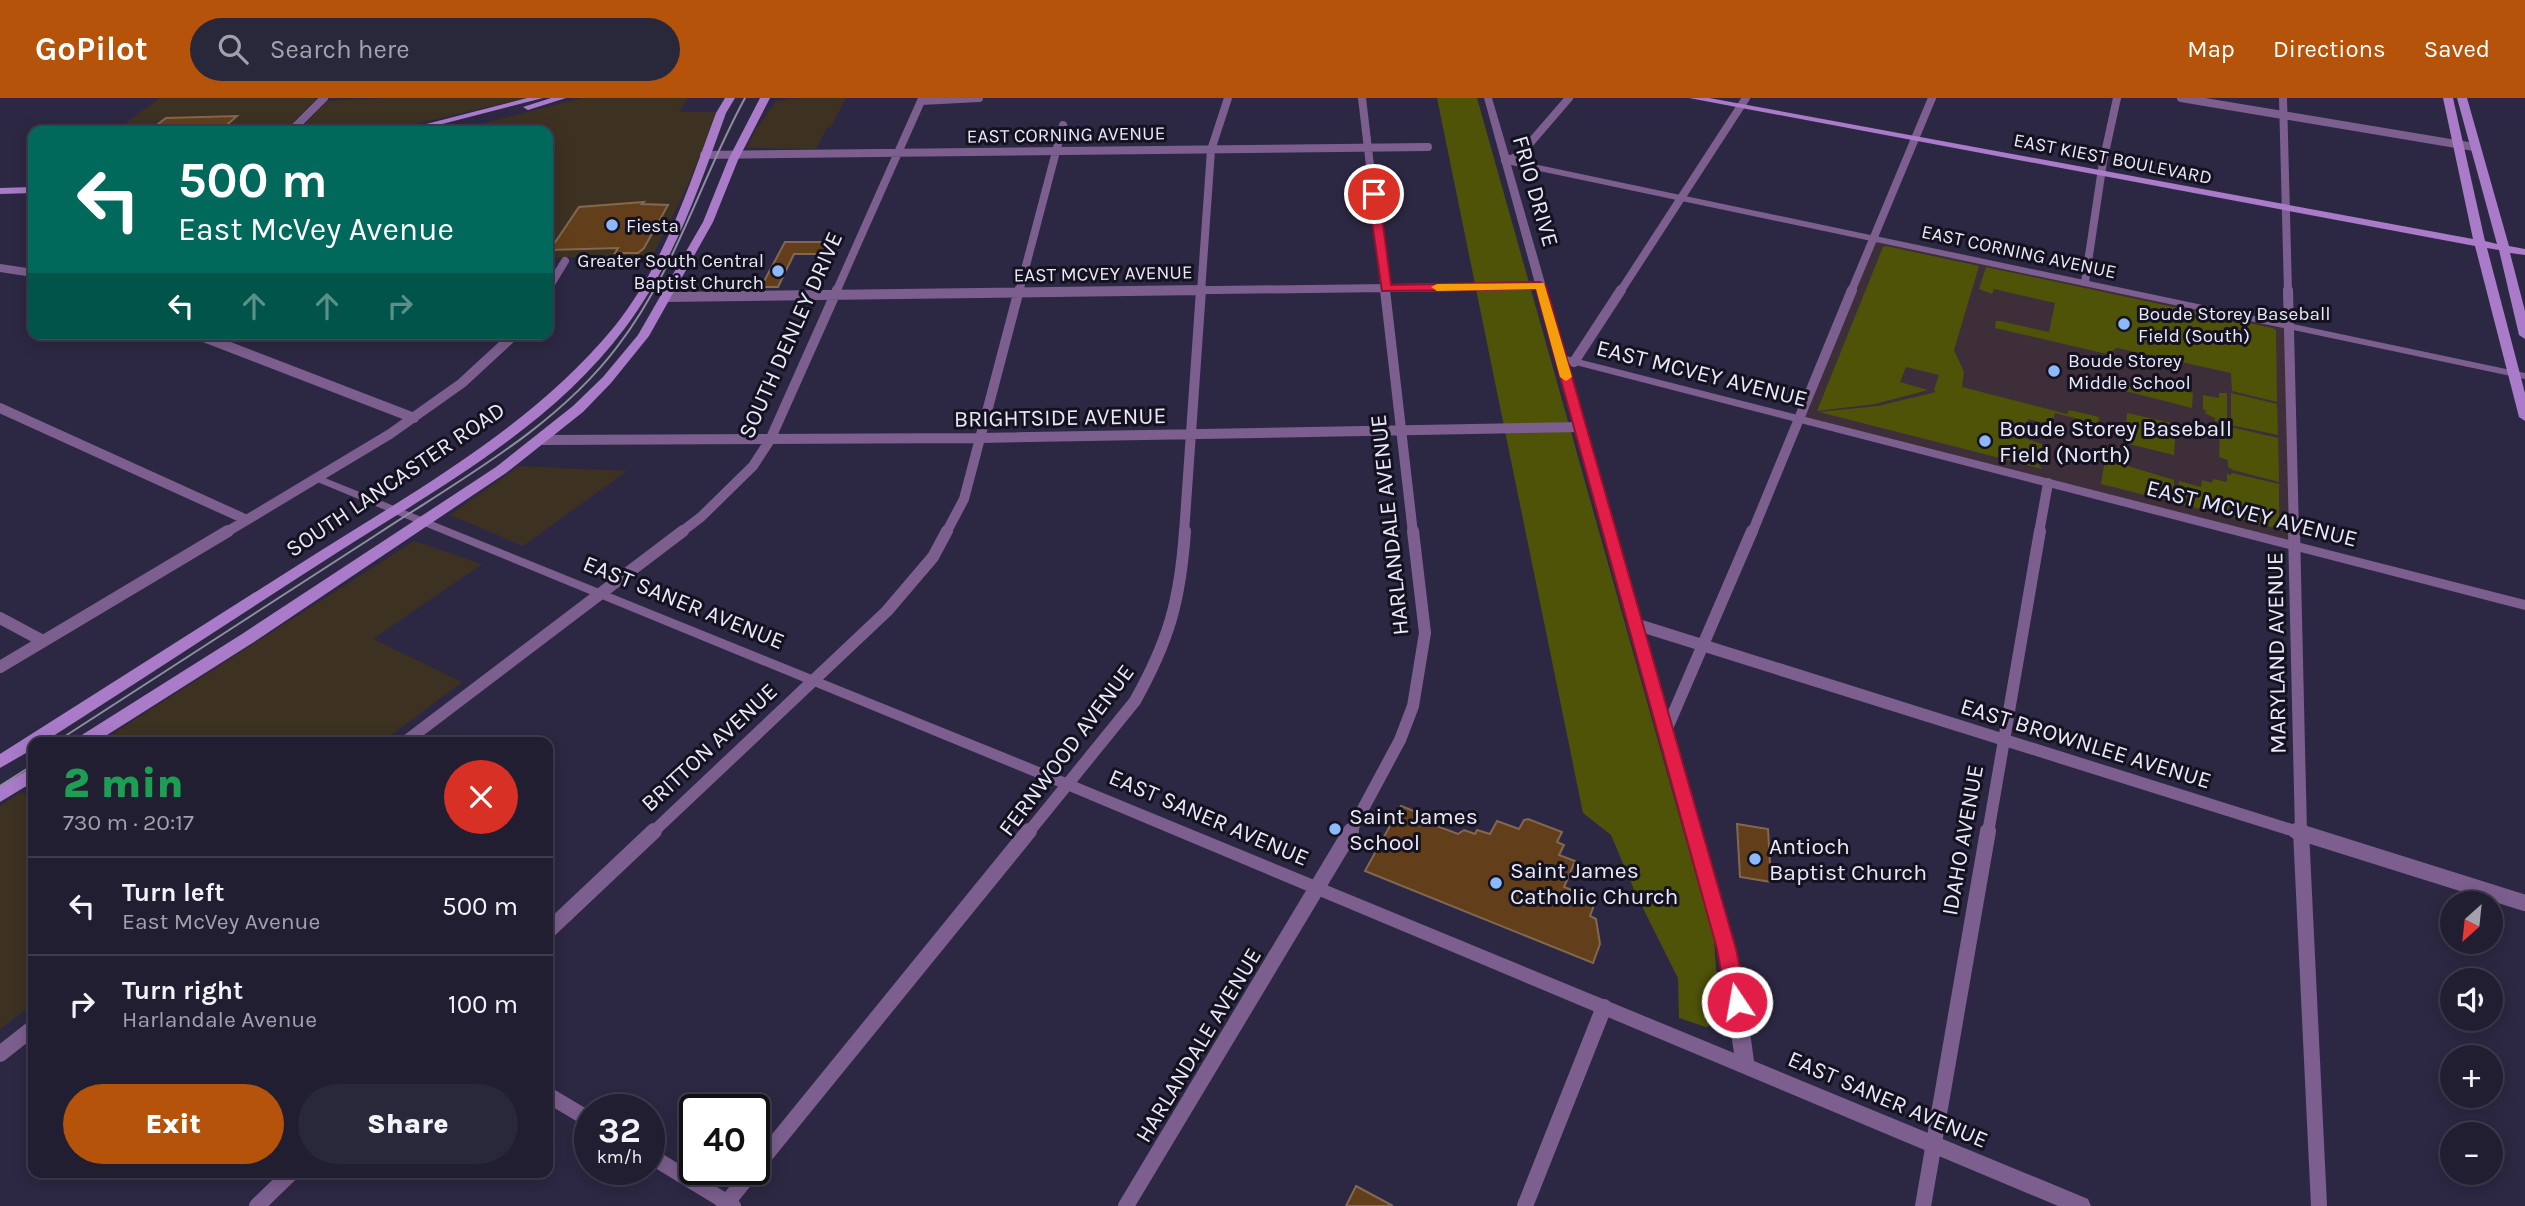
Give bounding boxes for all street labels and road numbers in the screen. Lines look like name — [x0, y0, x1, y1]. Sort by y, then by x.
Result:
street label: EAST CORNING AVENUE — [967, 122, 1165, 148]
street label: EAST KIEST BOULEVARD — [2012, 129, 2214, 189]
street label: FRIO DRIVE — [1507, 132, 1564, 250]
street label: EAST CORNING AVENUE — [1919, 221, 2118, 283]
street label: SOUTH DENLEY DRIVE — [733, 228, 848, 443]
street label: EAST MCVEY AVENUE — [1013, 261, 1193, 287]
street label: EAST MCVEY AVENUE — [1594, 334, 1810, 413]
street label: SOUTH LANCASTER ROAD — [281, 396, 510, 563]
street label: BRIGHTSIDE AVENUE — [954, 402, 1167, 433]
street label: HARLANDALE AVENUE — [1364, 413, 1415, 637]
street label: EAST MCVEY AVENUE — [2144, 474, 2360, 553]
street label: EAST SANER AVENUE — [579, 550, 788, 655]
street label: MARYLAND AVENUE — [2261, 552, 2292, 754]
street label: FERNWOOD AVENUE — [993, 659, 1140, 841]
street label: BRITTON AVENUE — [636, 677, 783, 817]
street label: EAST BROWNLEE AVENUE — [1957, 692, 2214, 795]
street label: EAST SANER AVENUE — [1105, 763, 1313, 872]
street label: IDAHO AVENUE — [1936, 763, 1989, 918]
street label: HARLANDALE AVENUE — [1130, 943, 1267, 1147]
street label: EAST SANER AVENUE — [1784, 1045, 1992, 1154]

